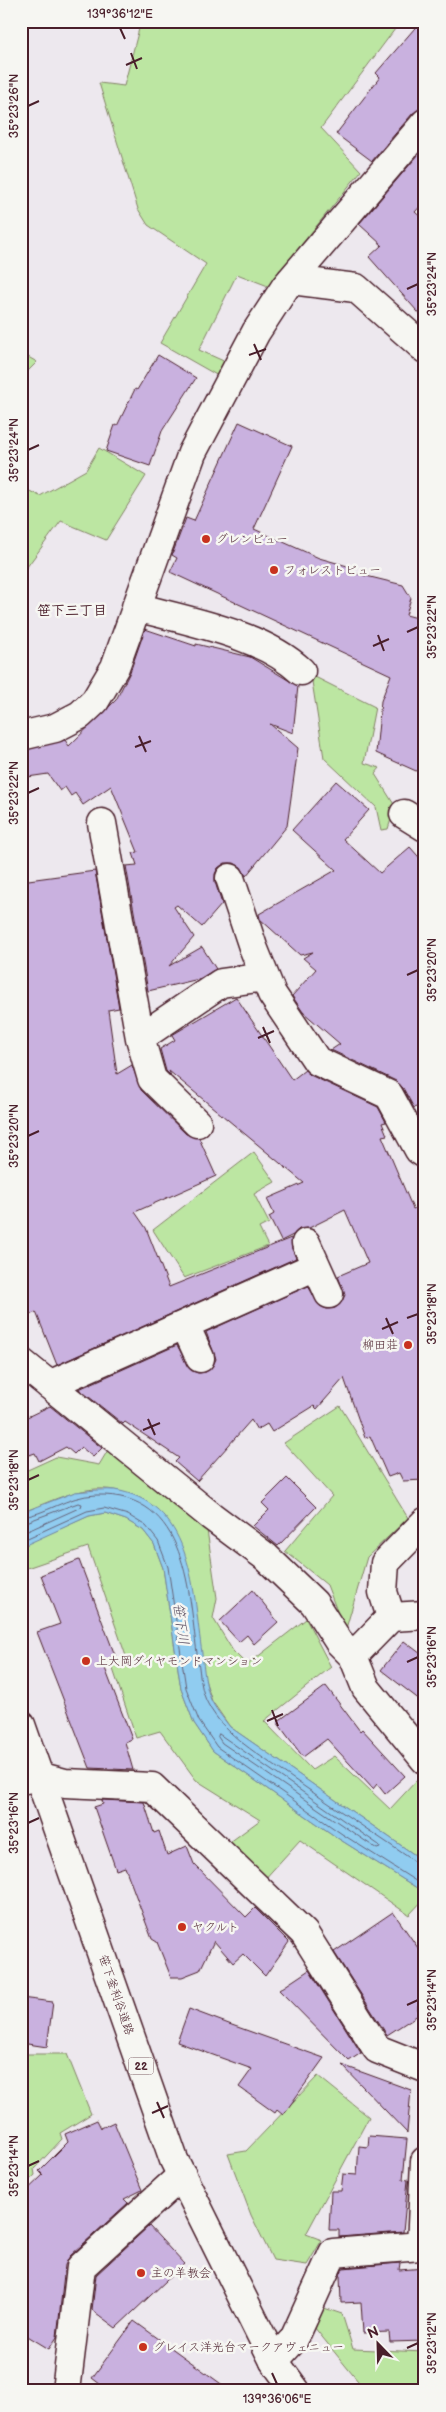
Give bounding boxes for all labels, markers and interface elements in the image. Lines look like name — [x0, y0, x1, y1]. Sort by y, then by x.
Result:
text: 139°36'12"E — [87, 7, 153, 22]
text: 35°23'26"N — [7, 74, 22, 138]
text: 35°23'24"N — [425, 252, 440, 316]
text: 35°23'24"N — [7, 418, 22, 482]
place label: グレンビュー — [216, 532, 288, 547]
marker: グレンビュー — [200, 533, 212, 545]
place label: フォレストビュー — [284, 563, 381, 578]
marker: フォレストビュー — [268, 564, 280, 576]
text: 35°23'22"N — [425, 595, 440, 659]
district label: 笹下三丁目 — [37, 602, 107, 619]
text: 35°23'22"N — [7, 761, 22, 825]
text: 35°23'20"N — [425, 938, 440, 1002]
text: 35°23'20"N — [7, 1104, 22, 1168]
text: 35°23'18"N — [425, 1283, 440, 1345]
place label: 柳田荘 — [362, 1338, 398, 1353]
marker: 柳田荘 — [402, 1339, 414, 1351]
text: 35°23'18"N — [7, 1449, 22, 1511]
water label: 笹下川 — [170, 1602, 192, 1646]
text: 35°23'16"N — [425, 1626, 440, 1688]
place label: 上大岡ダイヤモンドマンション — [96, 1654, 262, 1669]
marker: 上大岡ダイヤモンドマンション — [80, 1655, 92, 1667]
text: 35°23'16"N — [7, 1792, 22, 1854]
place label: ヤクルト — [192, 1920, 239, 1935]
marker: ヤクルト — [176, 1921, 188, 1933]
street label: 笹下釜利谷道路 — [95, 1953, 137, 2037]
text: 35°23'14"N — [425, 1969, 440, 2031]
road number: 22 — [128, 2058, 154, 2074]
text: 35°23'14"N — [7, 2135, 22, 2197]
place label: 主の羊教会 — [151, 2266, 211, 2281]
marker: 主の羊教会 — [135, 2267, 147, 2279]
text: 35°23'12"N — [425, 2312, 440, 2374]
north arrow — [354, 2320, 404, 2370]
text: N — [365, 2323, 381, 2342]
place label: グレイス洋光台マークアヴェニュー — [153, 2340, 344, 2355]
marker: グレイス洋光台マークアヴェニュー — [137, 2341, 149, 2353]
text: 139°36'06"E — [243, 2392, 311, 2407]

